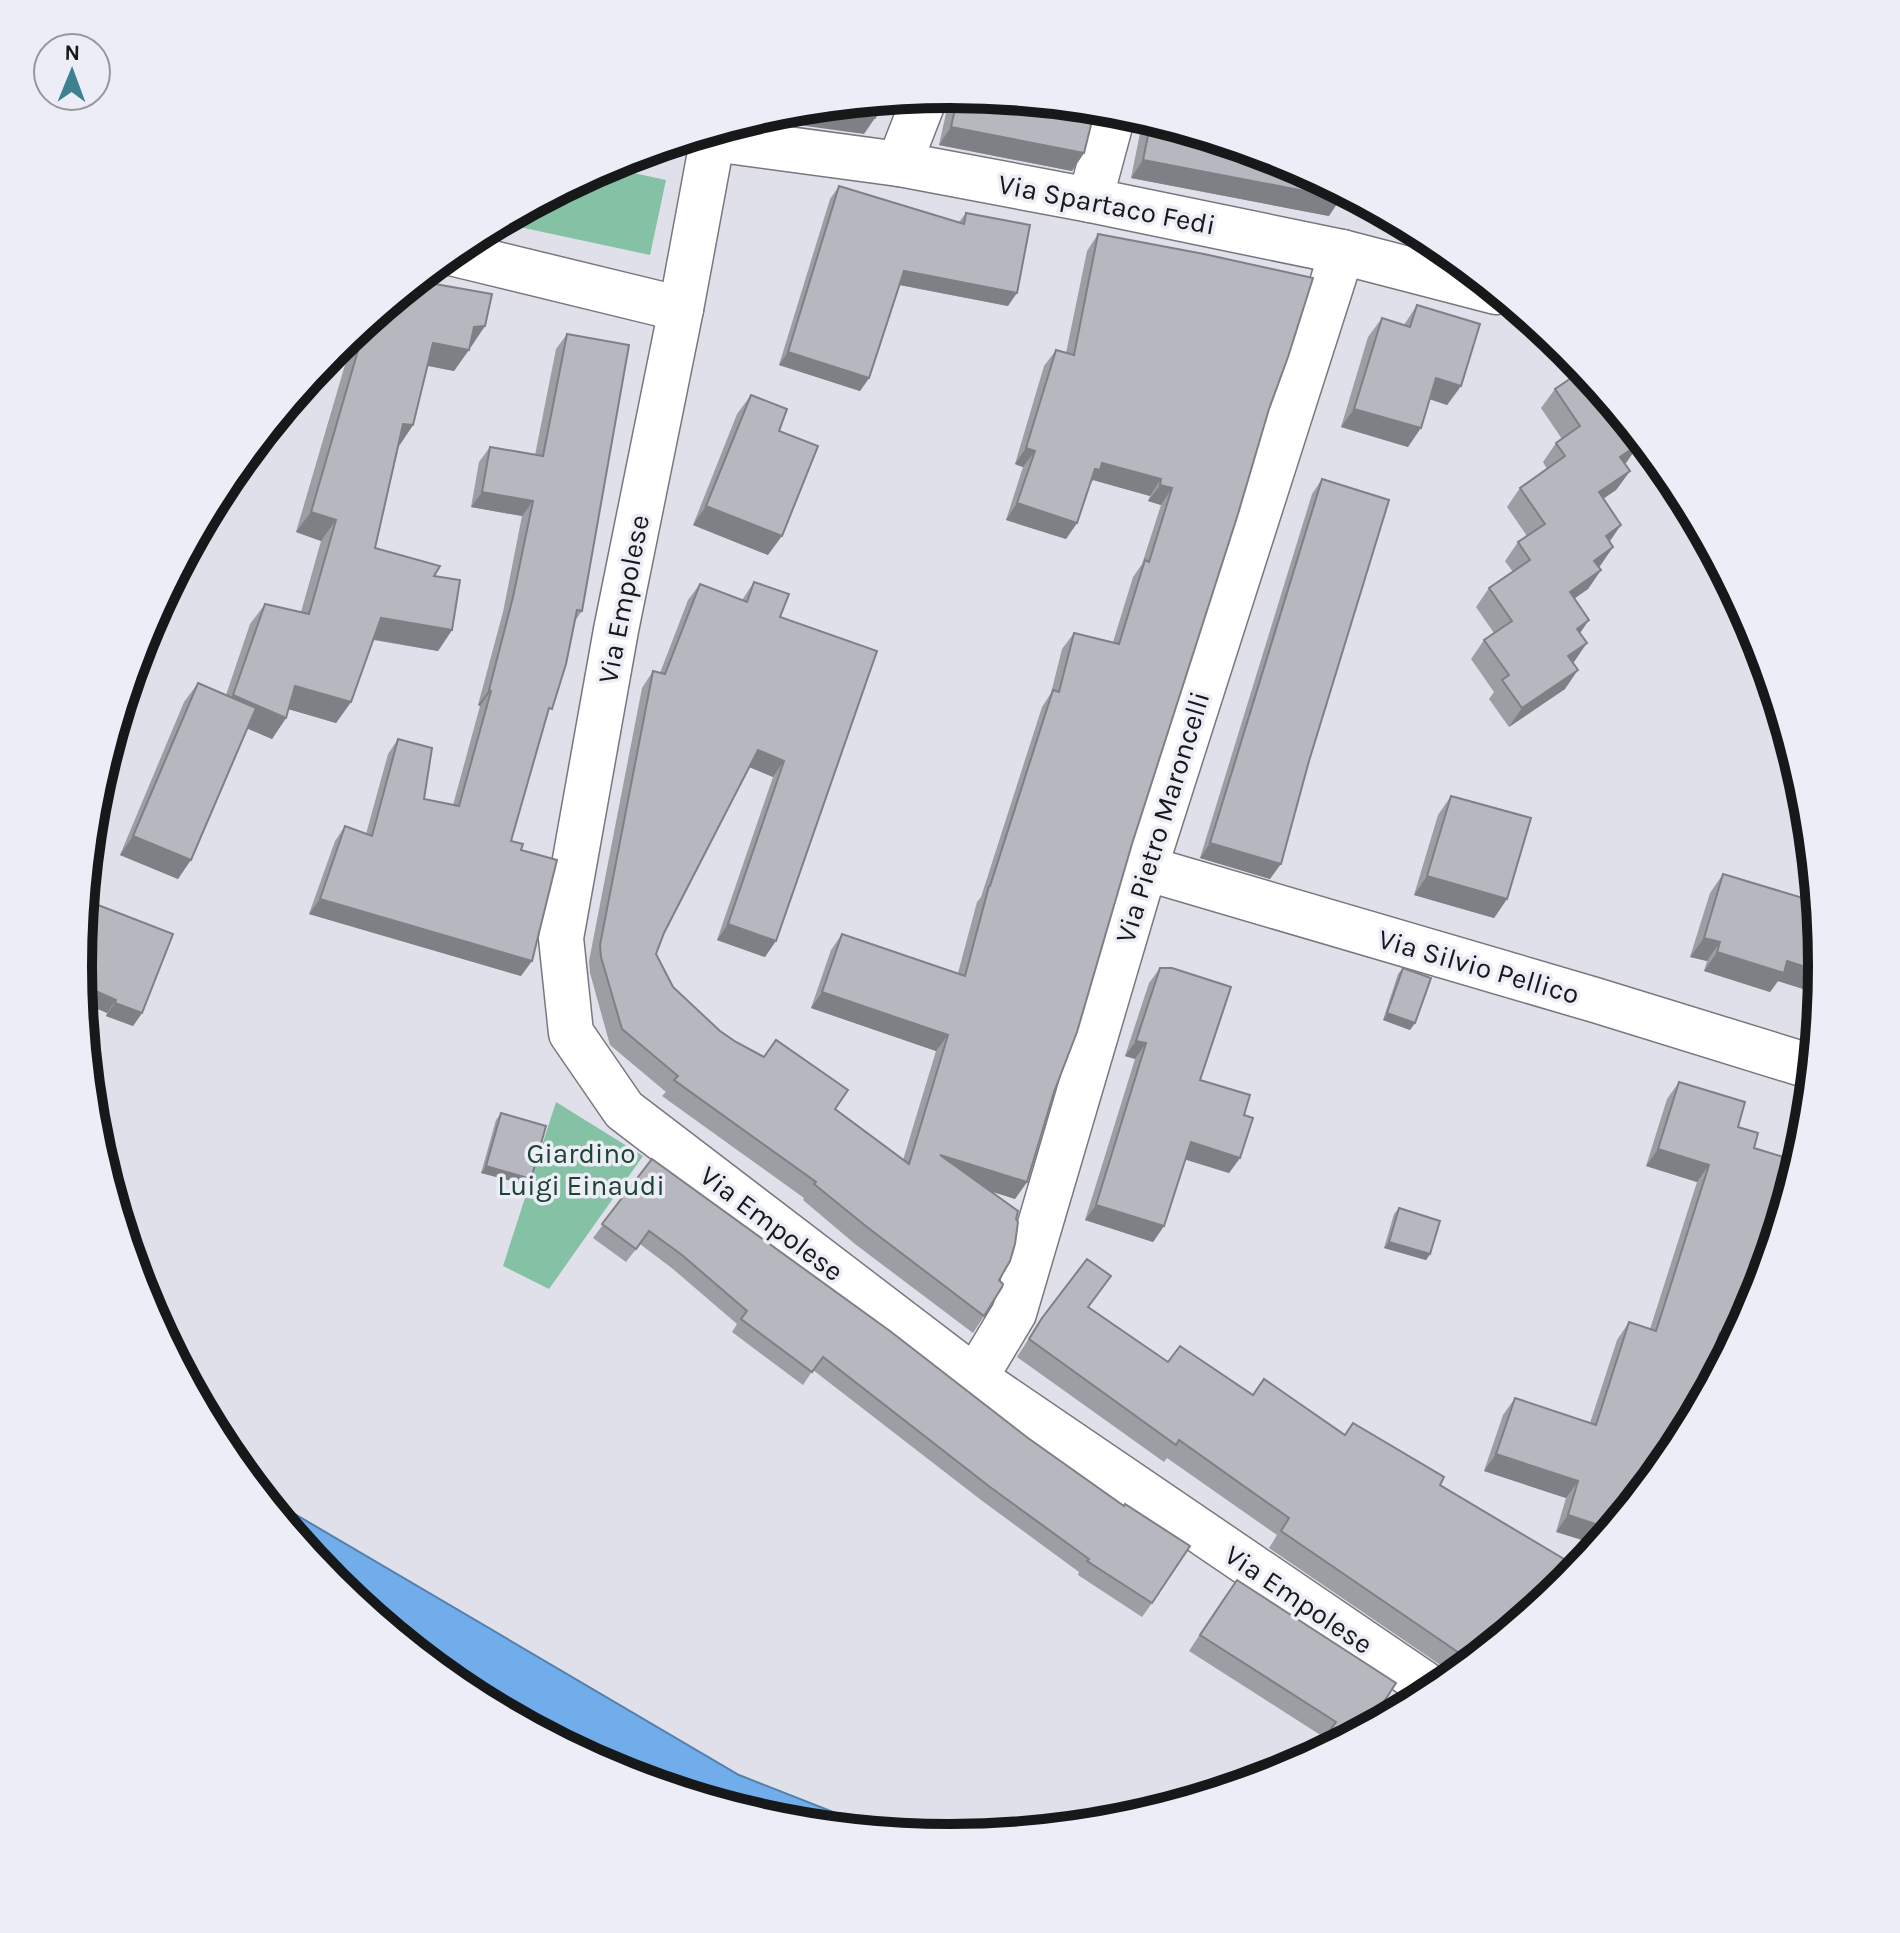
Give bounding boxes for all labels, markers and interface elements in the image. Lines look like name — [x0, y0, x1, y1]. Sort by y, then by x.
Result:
north arrow — [32, 32, 112, 112]
text: N — [64, 40, 80, 66]
street label: Via Spartaco Fedi — [996, 167, 1218, 242]
street label: Via Empolese — [591, 512, 656, 686]
street label: Via Pietro Maroncelli — [1109, 687, 1216, 947]
street label: Via Silvio Pellico — [1375, 922, 1583, 1011]
park label: Giardino Luigi Einaudi — [497, 1137, 665, 1202]
street label: Via Empolese — [693, 1159, 850, 1288]
street label: Via Empolese — [1219, 1538, 1379, 1661]

